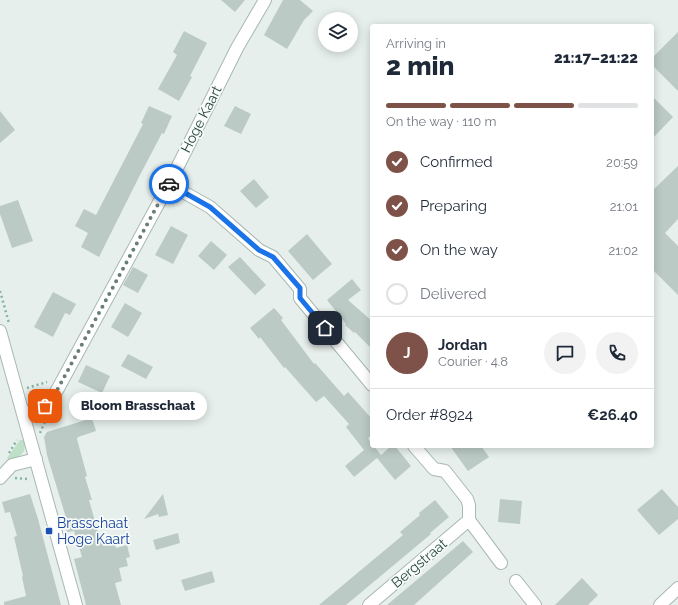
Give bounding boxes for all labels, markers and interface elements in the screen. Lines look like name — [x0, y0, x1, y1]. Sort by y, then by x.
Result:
map controls — [318, 12, 358, 52]
button: layers — [318, 12, 358, 52]
text: Arriving in — [386, 36, 446, 51]
text: 21:17–21:22 — [554, 49, 638, 67]
text: 2 min — [386, 51, 454, 81]
street label: Hoge Kaart — [177, 83, 225, 155]
text: On the way · 110 m — [386, 114, 497, 129]
icon: check — [386, 151, 408, 173]
text: Confirmed — [420, 153, 493, 171]
text: 20:59 — [606, 155, 638, 170]
courier — [149, 164, 189, 204]
icon: car — [158, 173, 180, 195]
icon: check — [386, 195, 408, 217]
text: Preparing — [420, 197, 487, 215]
text: 21:01 — [610, 199, 638, 214]
icon: check — [386, 239, 408, 261]
text: On the way — [420, 241, 498, 259]
text: 21:02 — [608, 243, 638, 258]
text: Delivered — [420, 285, 487, 303]
pin — [308, 311, 342, 345]
icon: home — [314, 317, 336, 339]
button: chat — [544, 332, 586, 374]
button: phone — [596, 332, 638, 374]
text: Jordan — [438, 336, 487, 354]
text: J — [403, 344, 411, 362]
text: Courier · 4.8 — [438, 354, 508, 369]
pin — [28, 389, 62, 423]
callout: Bloom Brasschaat — [69, 392, 207, 420]
icon: bag — [34, 395, 56, 417]
text: Bloom Brasschaat — [81, 398, 195, 413]
text: Order #8924 — [386, 406, 473, 424]
text: €26.40 — [587, 406, 638, 424]
place label: Brasschaat Hoge Kaart — [57, 515, 130, 547]
marker: Brasschaat Hoge Kaart — [44, 526, 54, 536]
street label: Bergstraat — [388, 535, 450, 591]

